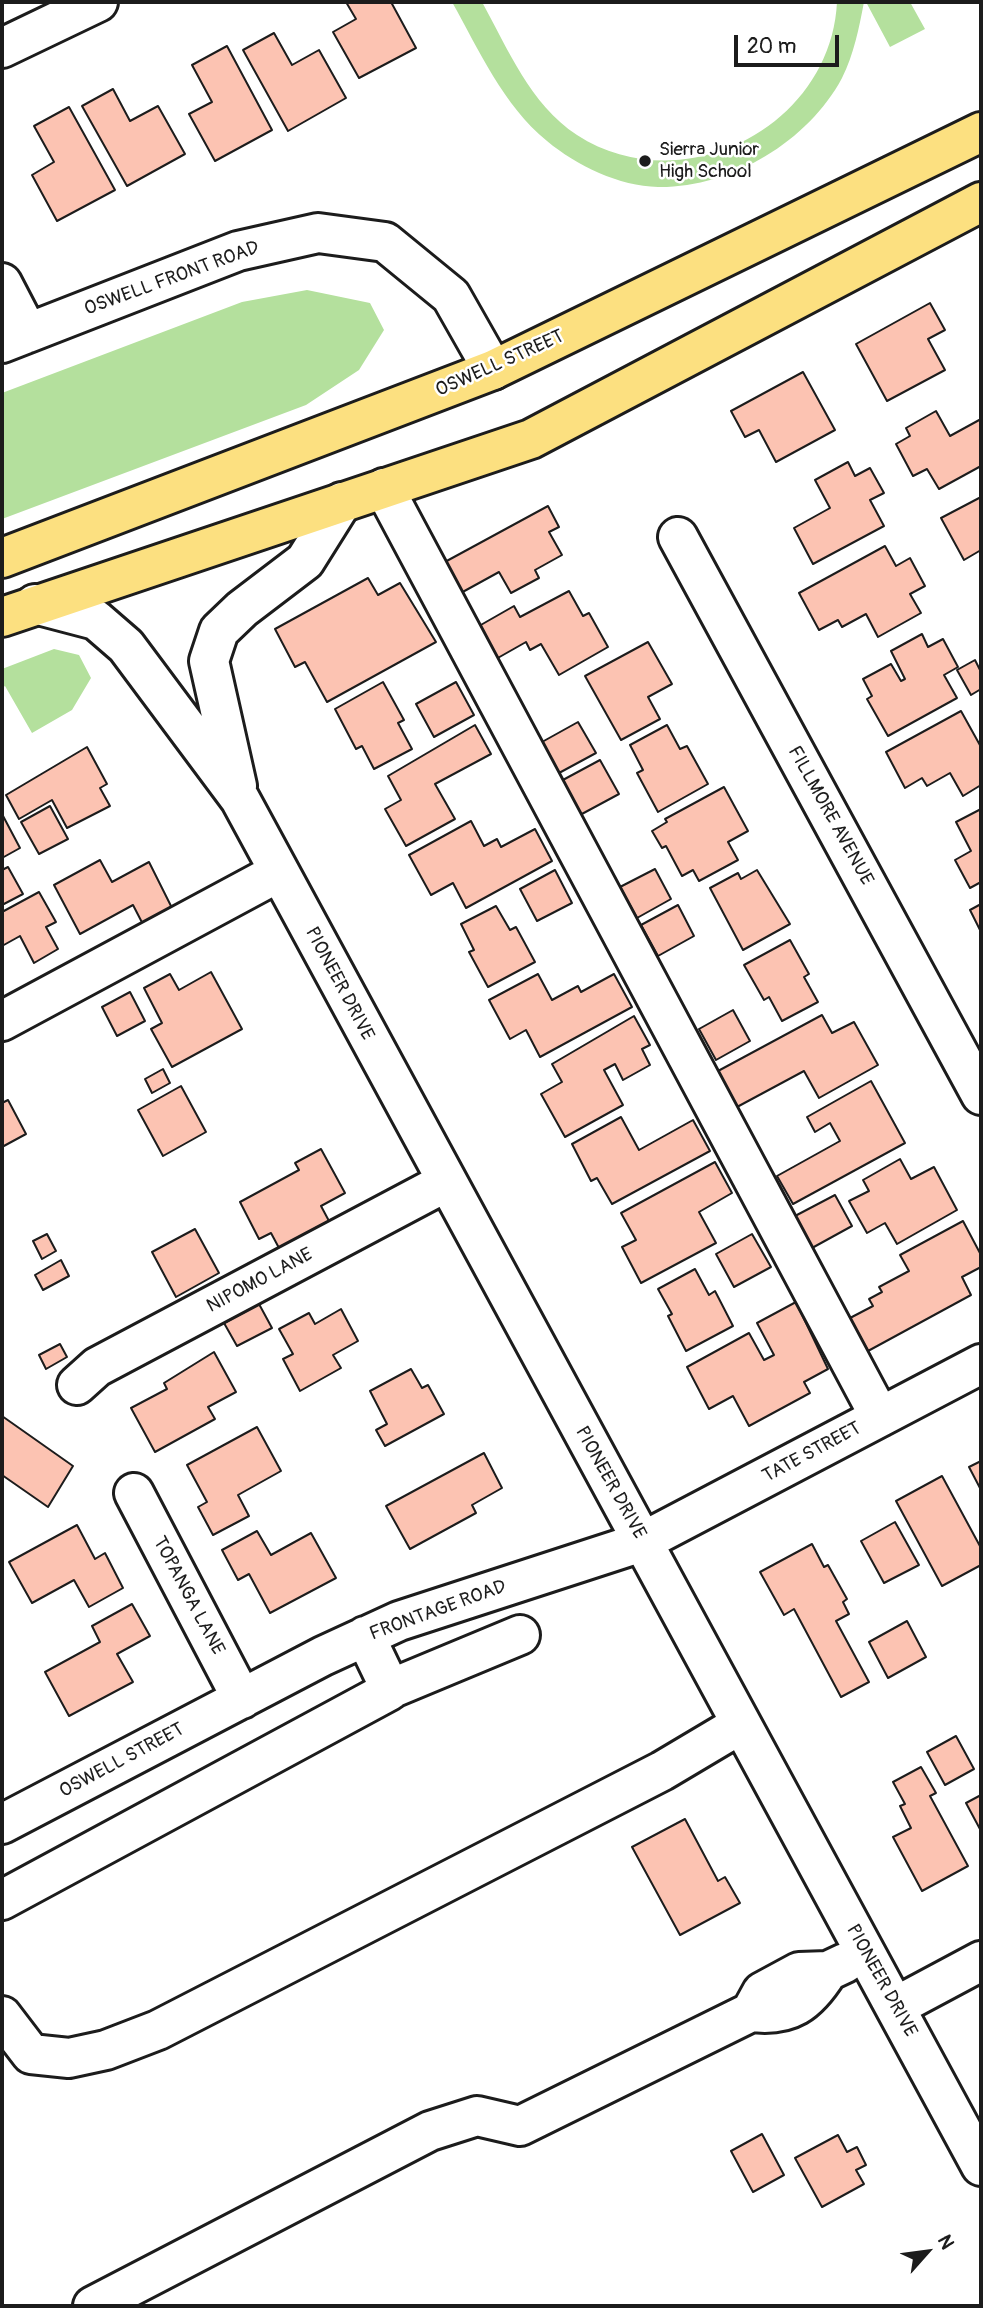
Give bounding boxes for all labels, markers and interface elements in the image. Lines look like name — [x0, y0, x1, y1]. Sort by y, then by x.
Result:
scale bar — [738, 21, 843, 65]
text: 20 m — [747, 33, 796, 60]
place label: Sierra Junior High School — [659, 139, 759, 183]
marker: Sierra Junior High School — [637, 153, 653, 169]
street label: OSWELL FRONT ROAD — [82, 237, 262, 321]
street label: OSWELL STREET — [432, 326, 568, 402]
street label: FILLMORE AVENUE — [782, 742, 878, 890]
street label: PIONEER DRIVE — [300, 923, 378, 1045]
street label: NIPOMO LANE — [203, 1244, 317, 1318]
street label: TATE STREET — [759, 1418, 865, 1488]
street label: PIONEER DRIVE — [570, 1423, 650, 1543]
street label: TOPANGA LANE — [147, 1533, 229, 1659]
street label: FRONTAGE ROAD — [367, 1576, 509, 1646]
street label: OSWELL STREET — [56, 1719, 188, 1803]
street label: PIONEER DRIVE — [841, 1921, 921, 2041]
north arrow — [892, 2217, 962, 2287]
text: N — [932, 2231, 959, 2253]

